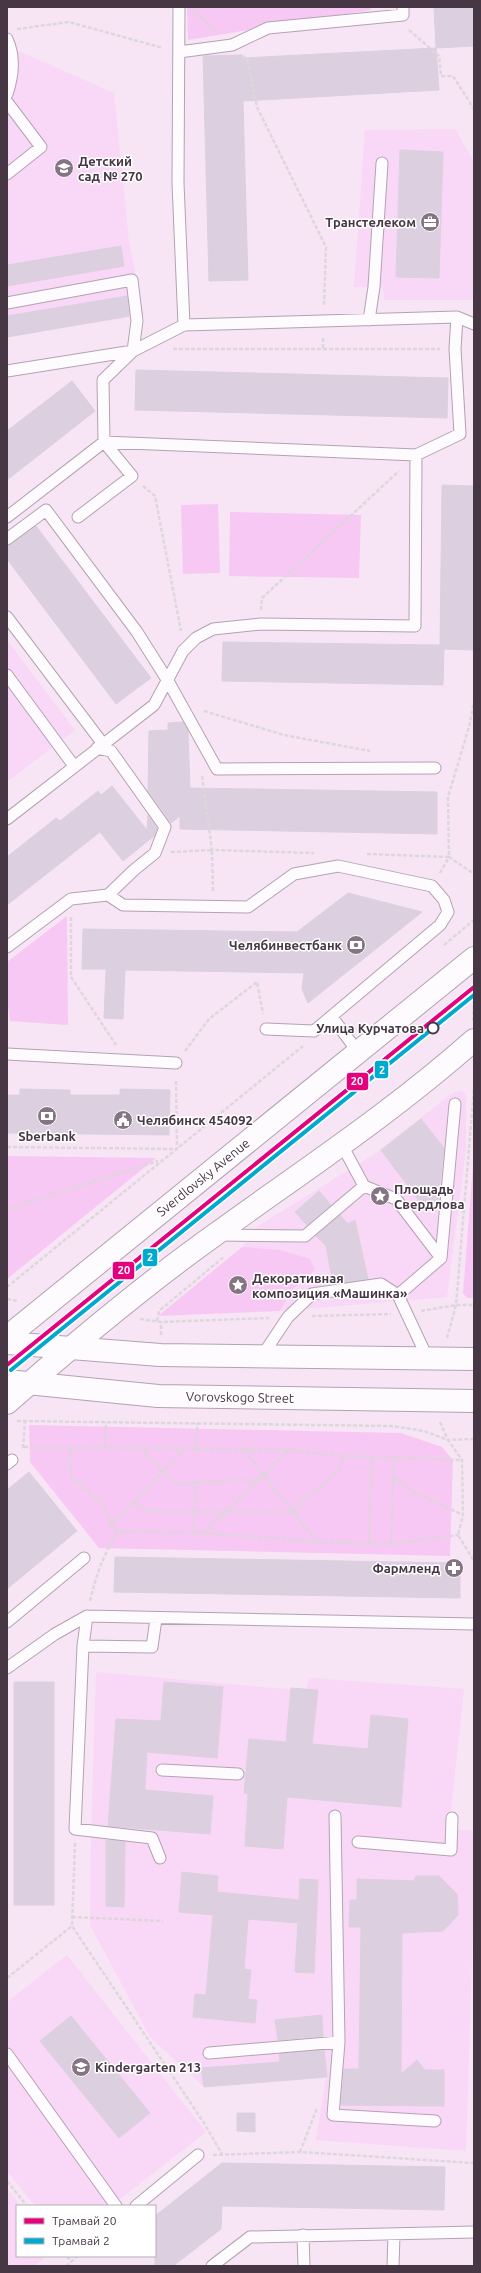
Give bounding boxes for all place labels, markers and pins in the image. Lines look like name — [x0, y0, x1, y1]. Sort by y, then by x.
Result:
place label: Детский сад № 270 — [78, 154, 143, 183]
school or university icon: Детский сад № 270 — [53, 157, 75, 179]
office icon: Транстелеком — [419, 211, 441, 233]
place label: Транстелеком — [325, 215, 416, 229]
bank icon: Челябинвестбанк — [345, 934, 367, 956]
place label: Челябинвестбанк — [229, 938, 343, 952]
place label: Улица Курчатова — [316, 1021, 424, 1035]
marker: Улица Курчатова — [426, 1021, 440, 1035]
bank icon: Sberbank — [36, 1105, 58, 1127]
public building icon: Челябинск 454092 — [112, 1109, 134, 1131]
place label: Челябинск 454092 — [137, 1113, 253, 1127]
place label: Sberbank — [18, 1129, 77, 1143]
place label: Площадь Свердлова — [394, 1182, 465, 1211]
place icon: Площадь Свердлова — [369, 1185, 391, 1207]
place label: Декоративная композиция «Машинка» — [252, 1271, 408, 1300]
place icon: Декоративная композиция «Машинка» — [227, 1274, 249, 1296]
pharmacy icon: Фармленд — [443, 1557, 465, 1579]
place label: Фармленд — [372, 1561, 440, 1575]
school or university icon: Kindergarten 213 — [70, 2056, 92, 2078]
place label: Kindergarten 213 — [95, 2060, 201, 2074]

